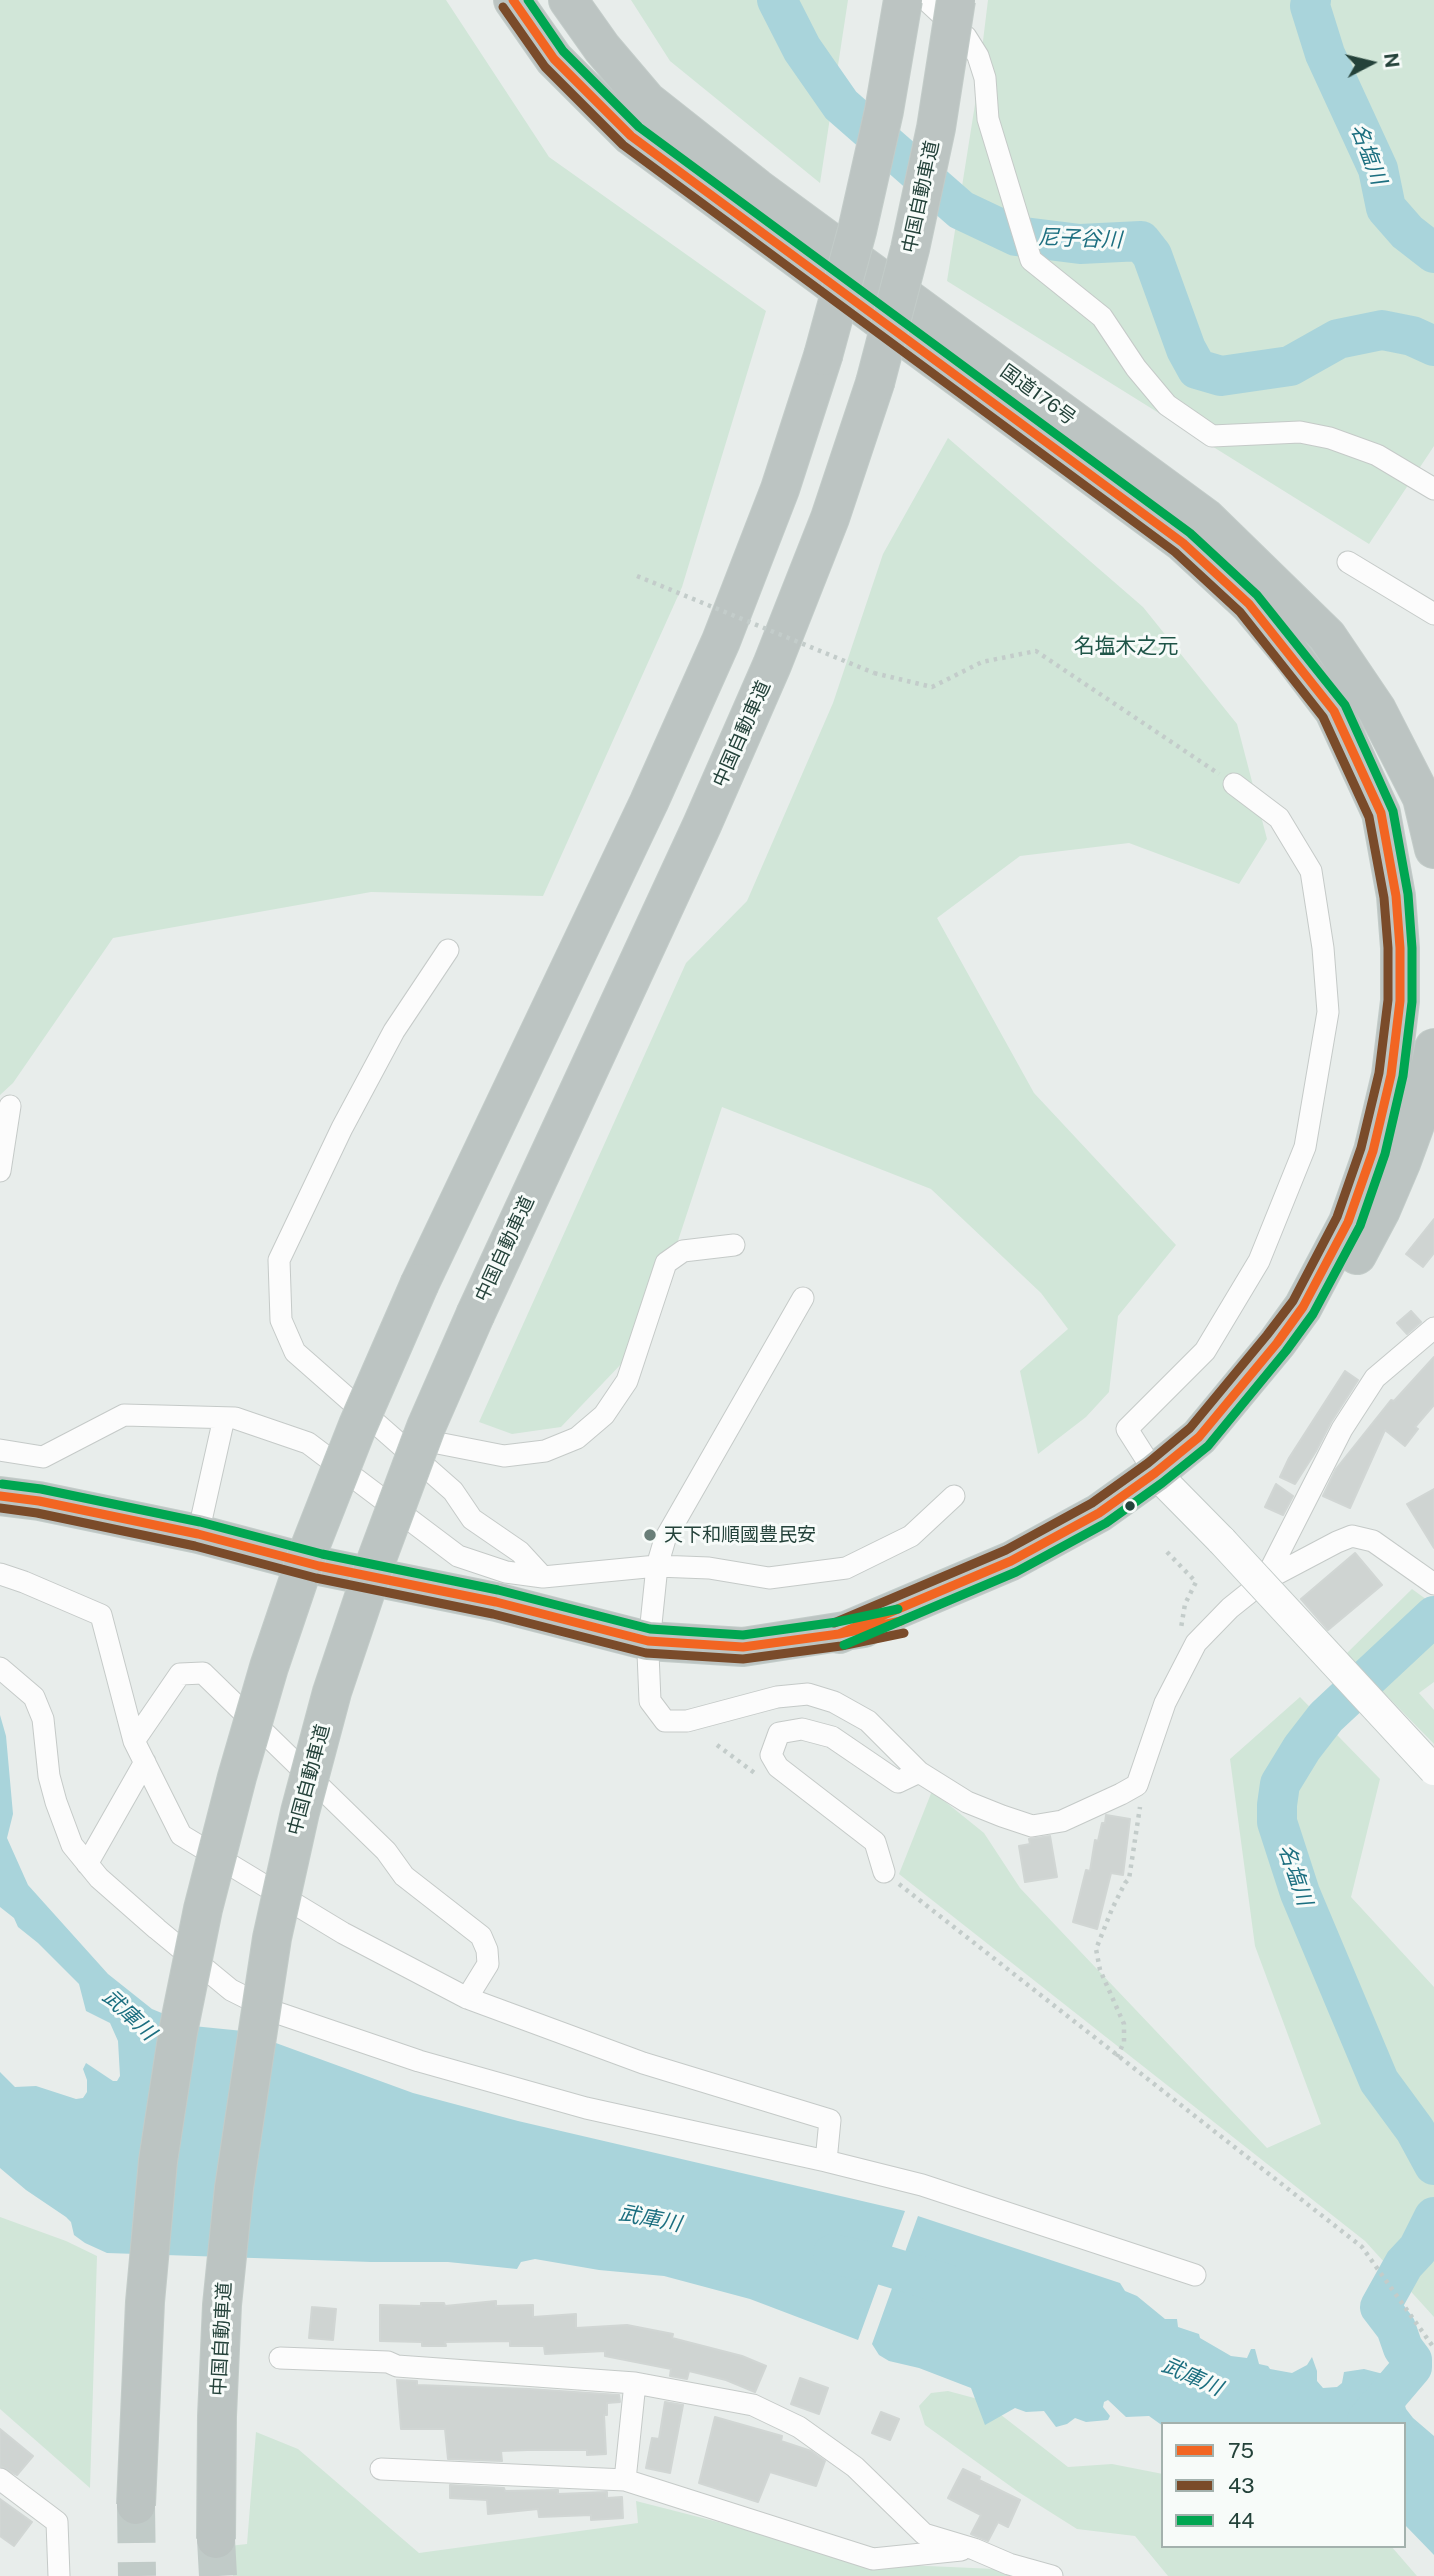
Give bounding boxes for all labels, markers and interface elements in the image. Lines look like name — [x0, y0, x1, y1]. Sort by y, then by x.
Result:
north arrow — [1336, 28, 1406, 98]
text: N — [1380, 52, 1404, 69]
water label: 名塩川 — [1345, 120, 1391, 188]
street label: 中国自動車道 — [898, 139, 944, 255]
water label: 尼子谷川 — [1038, 225, 1122, 253]
street label: 国道176号 — [996, 360, 1080, 430]
district label: 名塩木之元 — [1074, 634, 1178, 660]
street label: 中国自動車道 — [708, 677, 776, 791]
street label: 中国自動車道 — [471, 1193, 539, 1305]
unlabelled marker — [1123, 1499, 1137, 1513]
place label: 天下和順國豊民安 — [664, 1524, 816, 1546]
marker: 天下和順國豊民安 — [642, 1527, 658, 1543]
street label: 中国自動車道 — [283, 1722, 335, 1838]
water label: 名塩川 — [1273, 1841, 1317, 1909]
water label: 武庫川 — [97, 1984, 161, 2046]
water label: 武庫川 — [617, 2201, 683, 2237]
street label: 中国自動車道 — [208, 2281, 236, 2397]
water label: 武庫川 — [1158, 2353, 1226, 2401]
legend — [1161, 2422, 1406, 2548]
text: 75 — [1228, 2438, 1254, 2463]
text: 43 — [1228, 2473, 1254, 2498]
text: 44 — [1228, 2508, 1254, 2533]

